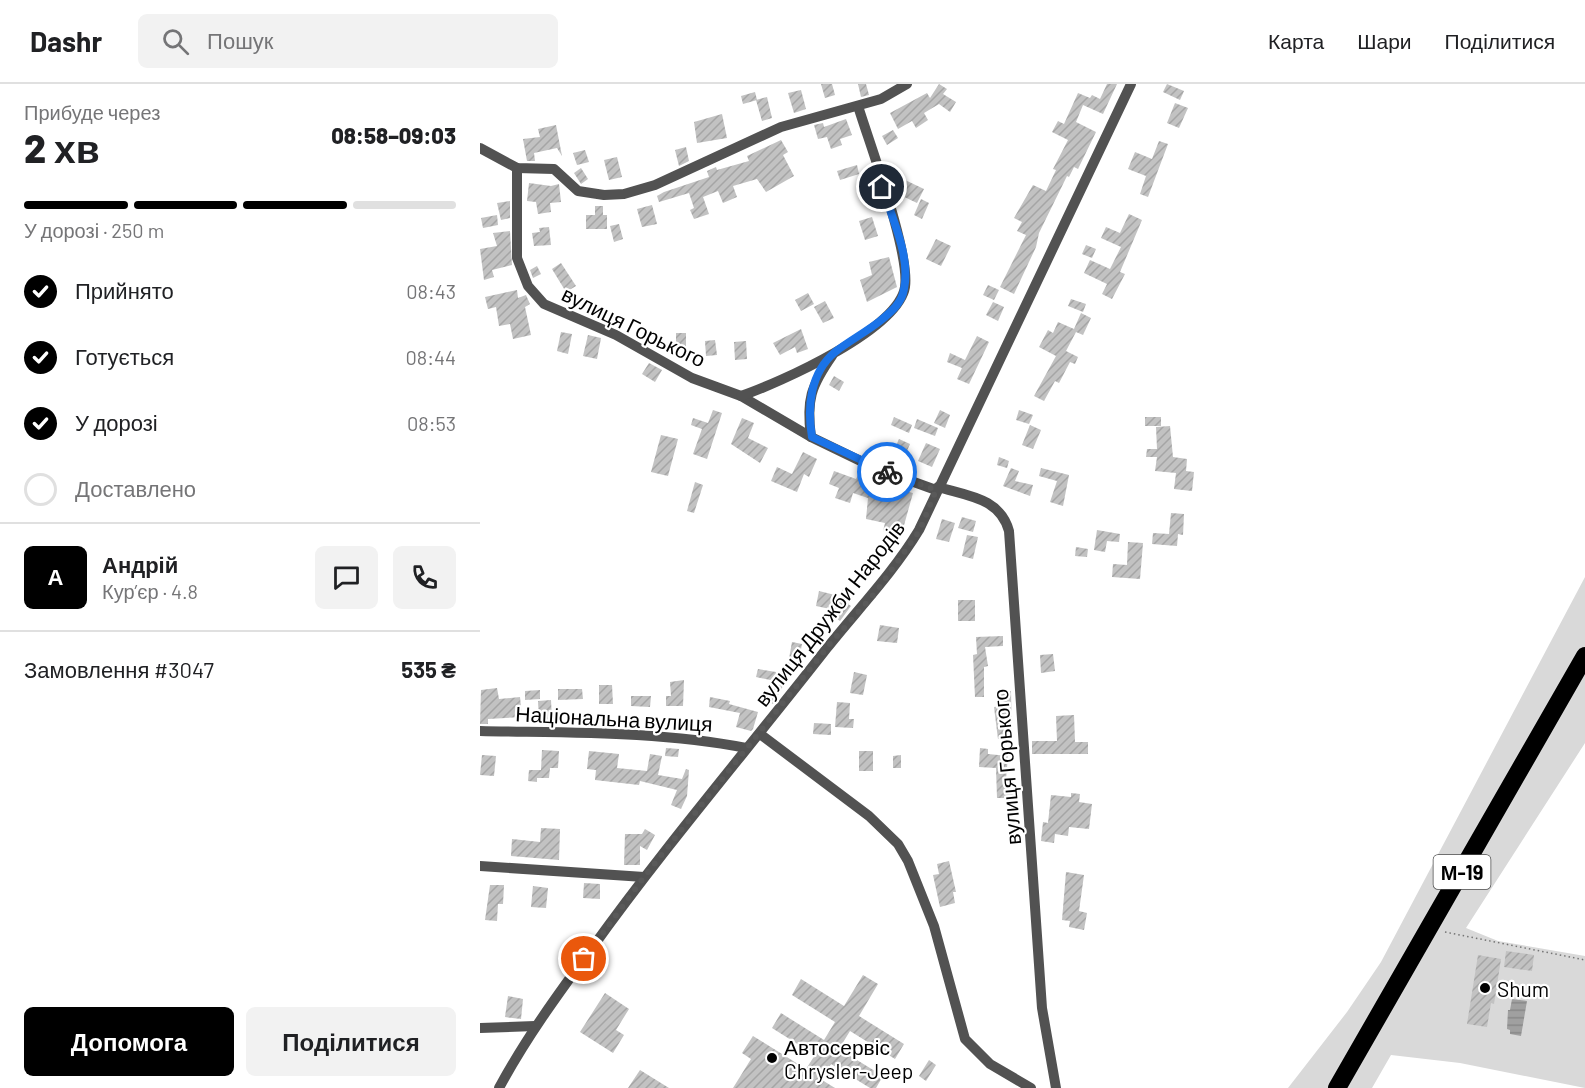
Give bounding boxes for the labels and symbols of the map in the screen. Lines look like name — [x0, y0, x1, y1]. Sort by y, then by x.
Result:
pin — [856, 161, 907, 212]
street label: вулиця Горького — [558, 280, 710, 372]
courier — [857, 442, 917, 502]
street label: вулиця Дружби Народів — [749, 515, 909, 711]
street label: вулиця Горького — [987, 688, 1025, 846]
street label: Національна вулиця — [515, 700, 713, 736]
road number: М-19 — [1434, 855, 1490, 889]
pin — [558, 933, 609, 984]
place label: Shum — [1497, 976, 1549, 1001]
marker: Shum — [1478, 981, 1492, 995]
place label: Автосервіс Chrysler-Jeep — [784, 1034, 913, 1083]
marker: Автосервіс Chrysler-Jeep — [765, 1051, 779, 1065]

